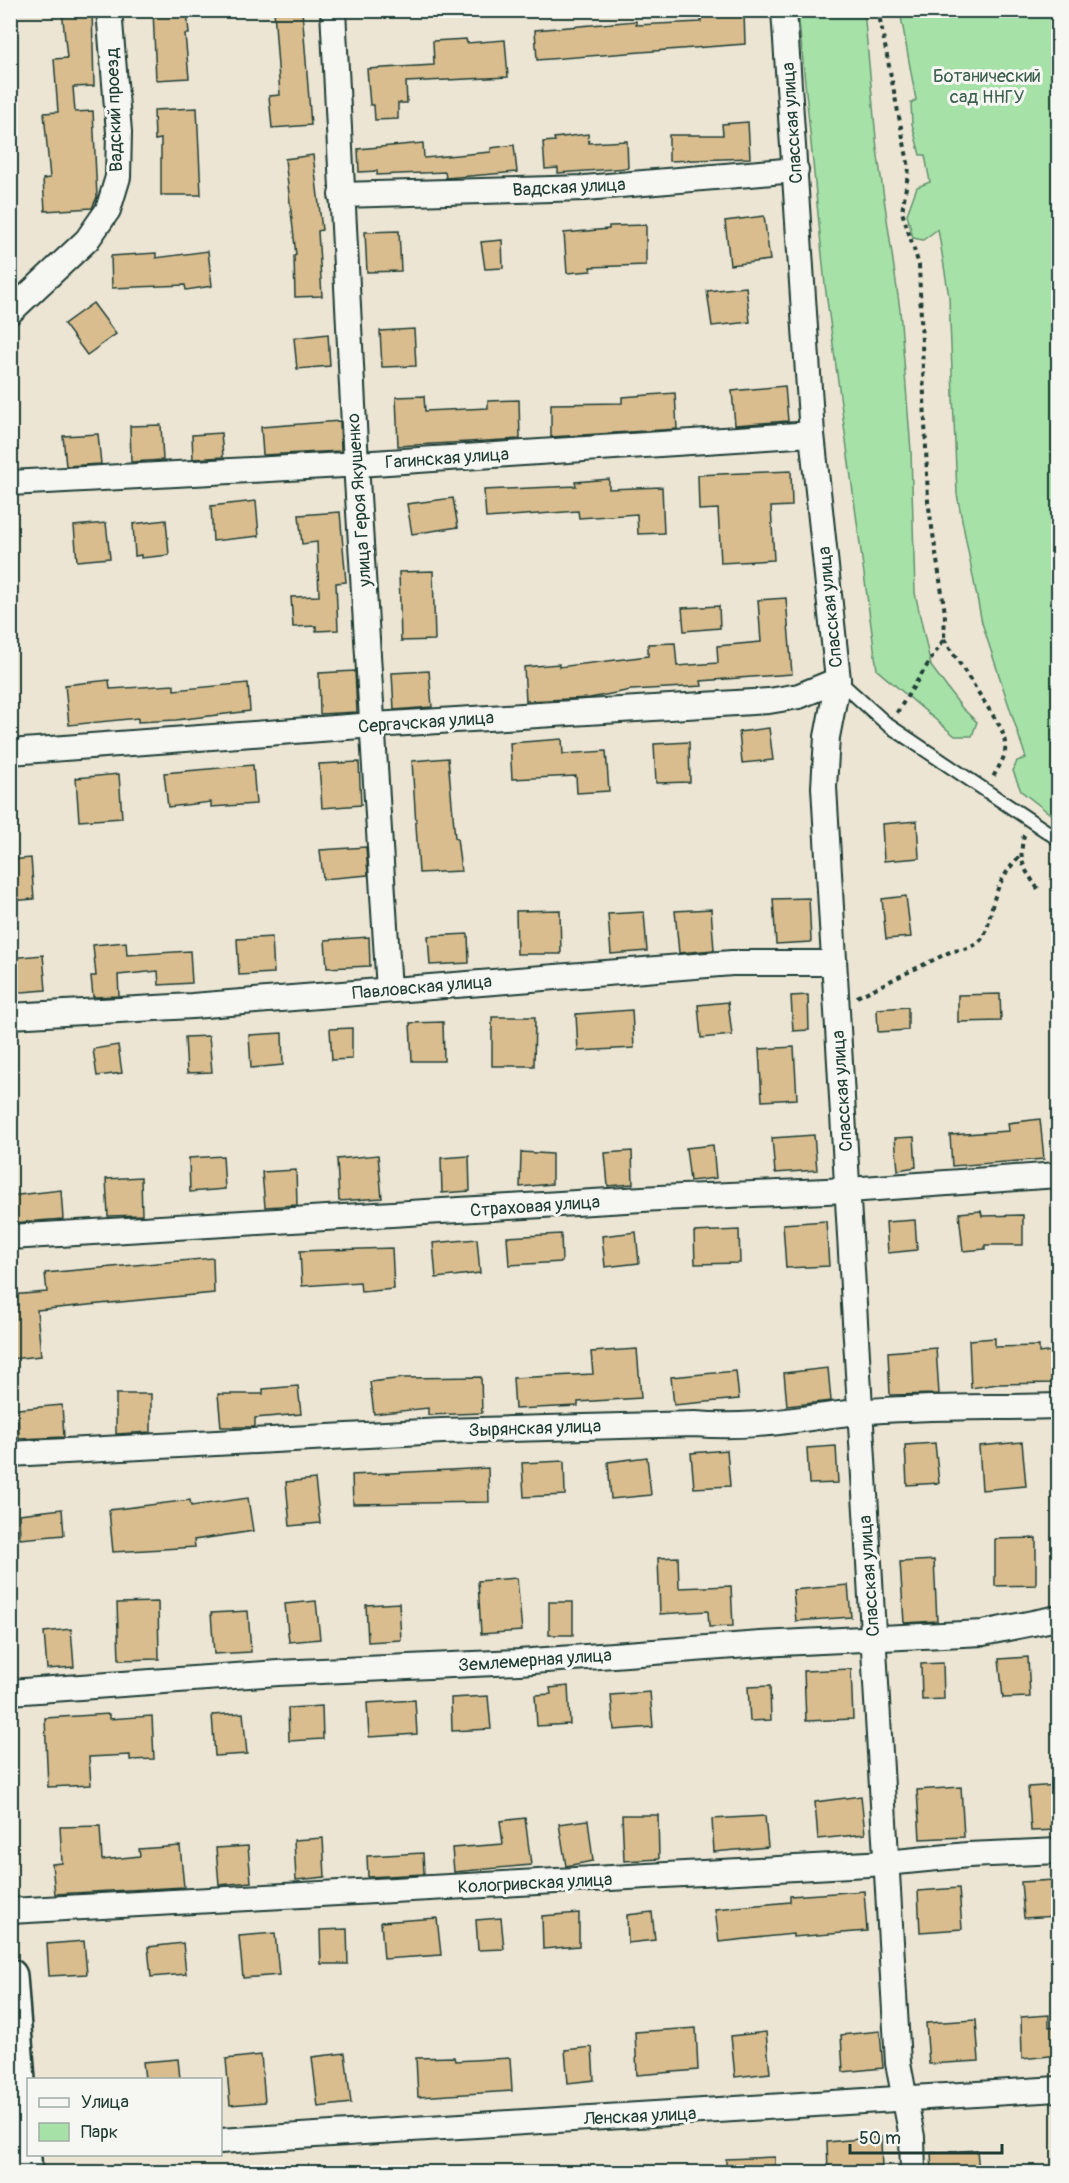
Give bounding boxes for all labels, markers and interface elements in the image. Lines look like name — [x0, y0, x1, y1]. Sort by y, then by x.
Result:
street label: Вадский проезд — [101, 47, 128, 172]
street label: Спасская улица — [777, 61, 808, 185]
park label: Ботанический сад ННГУ — [933, 65, 1041, 109]
street label: Вадская улица — [512, 173, 626, 202]
street label: улица Героя Якушенко — [342, 412, 377, 588]
street label: Гагинская улица — [384, 443, 510, 474]
street label: Спасская улица — [813, 545, 848, 669]
street label: Сергачская улица — [357, 706, 495, 739]
street label: Павловская улица — [351, 970, 493, 1005]
street label: Спасская улица — [827, 1029, 858, 1153]
street label: Страховая улица — [469, 1190, 601, 1223]
street label: Зырянская улица — [469, 1415, 602, 1442]
street label: Спасская улица — [854, 1514, 885, 1638]
street label: Землемерная улица — [458, 1644, 612, 1677]
street label: Кологривская улица — [457, 1868, 613, 1899]
legend — [27, 2078, 222, 2156]
text: Улица — [81, 2091, 129, 2114]
street label: Ленская улица — [582, 2102, 697, 2131]
scale bar — [850, 2117, 1002, 2155]
text: Парк — [81, 2121, 118, 2144]
text: 50 m — [859, 2127, 901, 2150]

